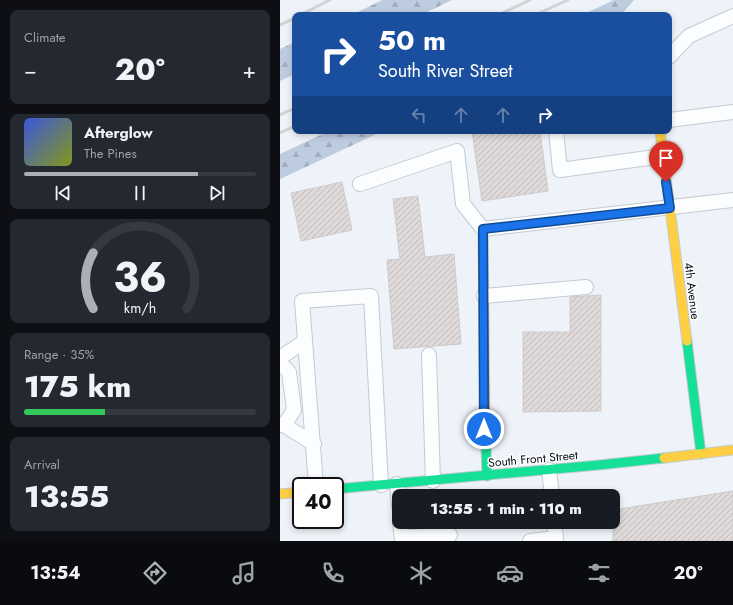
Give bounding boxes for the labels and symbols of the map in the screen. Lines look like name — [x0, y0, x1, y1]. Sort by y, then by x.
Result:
pin — [649, 141, 683, 182]
street label: 4th Avenue — [680, 262, 704, 320]
position arrow — [463, 408, 505, 450]
street label: South Front Street — [487, 446, 579, 472]
speed limit sign: 40 — [292, 477, 344, 529]

